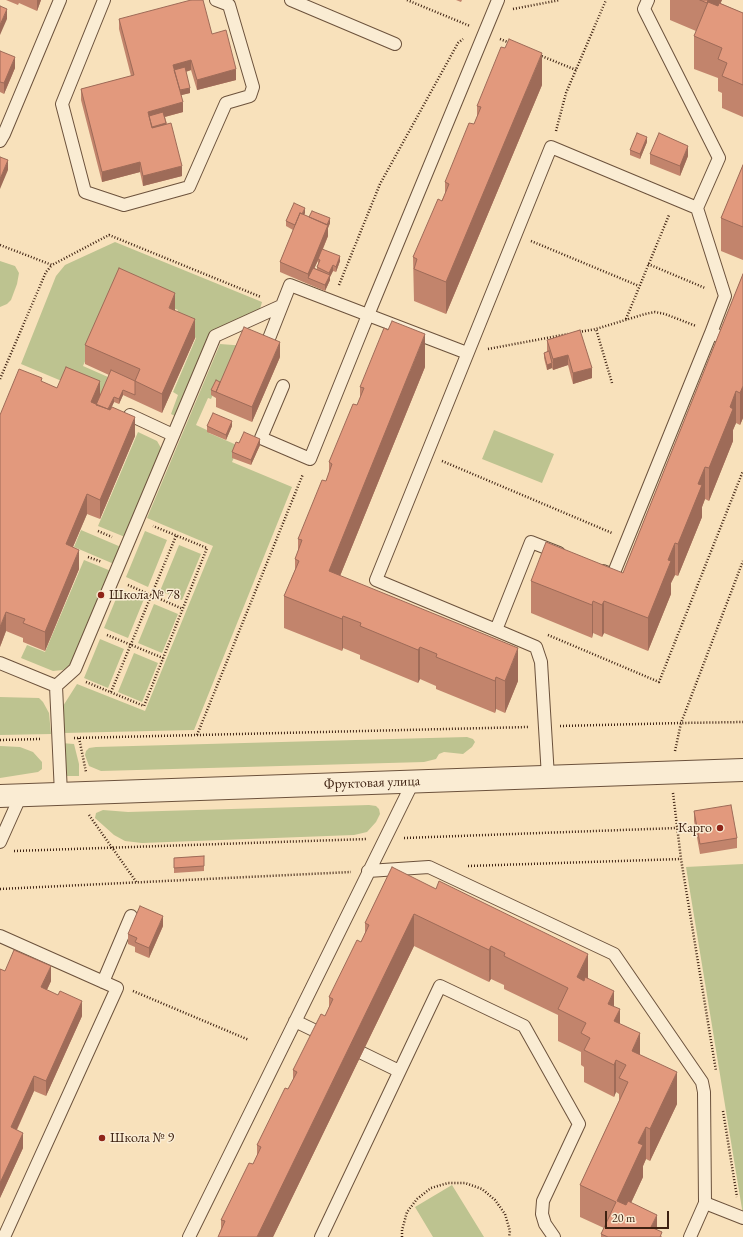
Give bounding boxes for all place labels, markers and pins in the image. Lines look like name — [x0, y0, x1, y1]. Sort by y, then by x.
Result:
place label: Школа № 78 — [109, 587, 180, 603]
marker: Школа № 78 — [96, 590, 106, 600]
place label: Карго — [678, 820, 712, 836]
marker: Карго — [715, 823, 725, 833]
place label: Школа № 9 — [110, 1130, 174, 1146]
marker: Школа № 9 — [97, 1133, 107, 1143]

